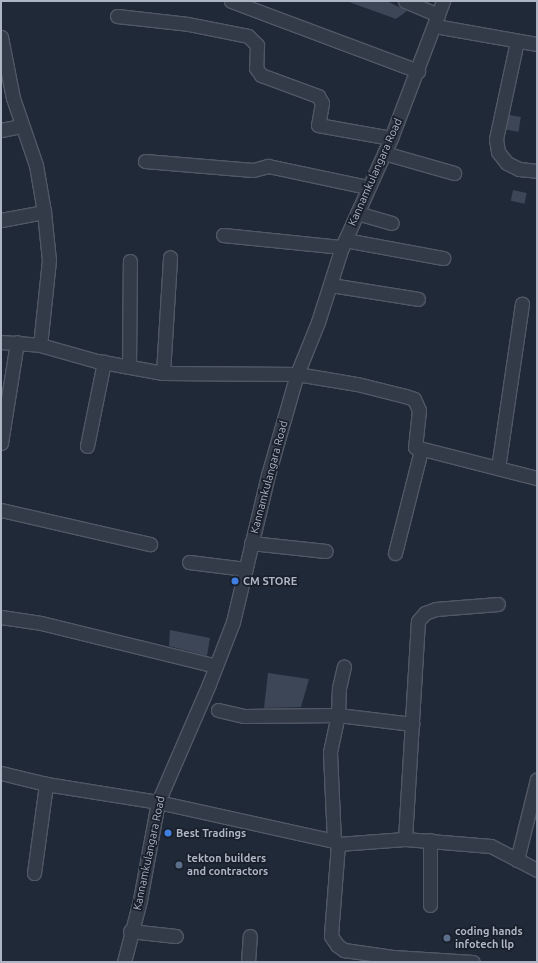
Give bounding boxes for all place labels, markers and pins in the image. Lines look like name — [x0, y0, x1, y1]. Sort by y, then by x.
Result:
place label: CM STORE — [243, 574, 297, 588]
marker: CM STORE — [230, 576, 240, 586]
place label: Best Tradings — [176, 826, 246, 840]
marker: Best Tradings — [163, 828, 173, 838]
place label: tekton builders and contractors — [187, 852, 268, 878]
marker: tekton builders and contractors — [174, 860, 184, 870]
place label: coding hands infotech llp — [455, 925, 523, 951]
marker: coding hands infotech llp — [442, 933, 452, 943]

